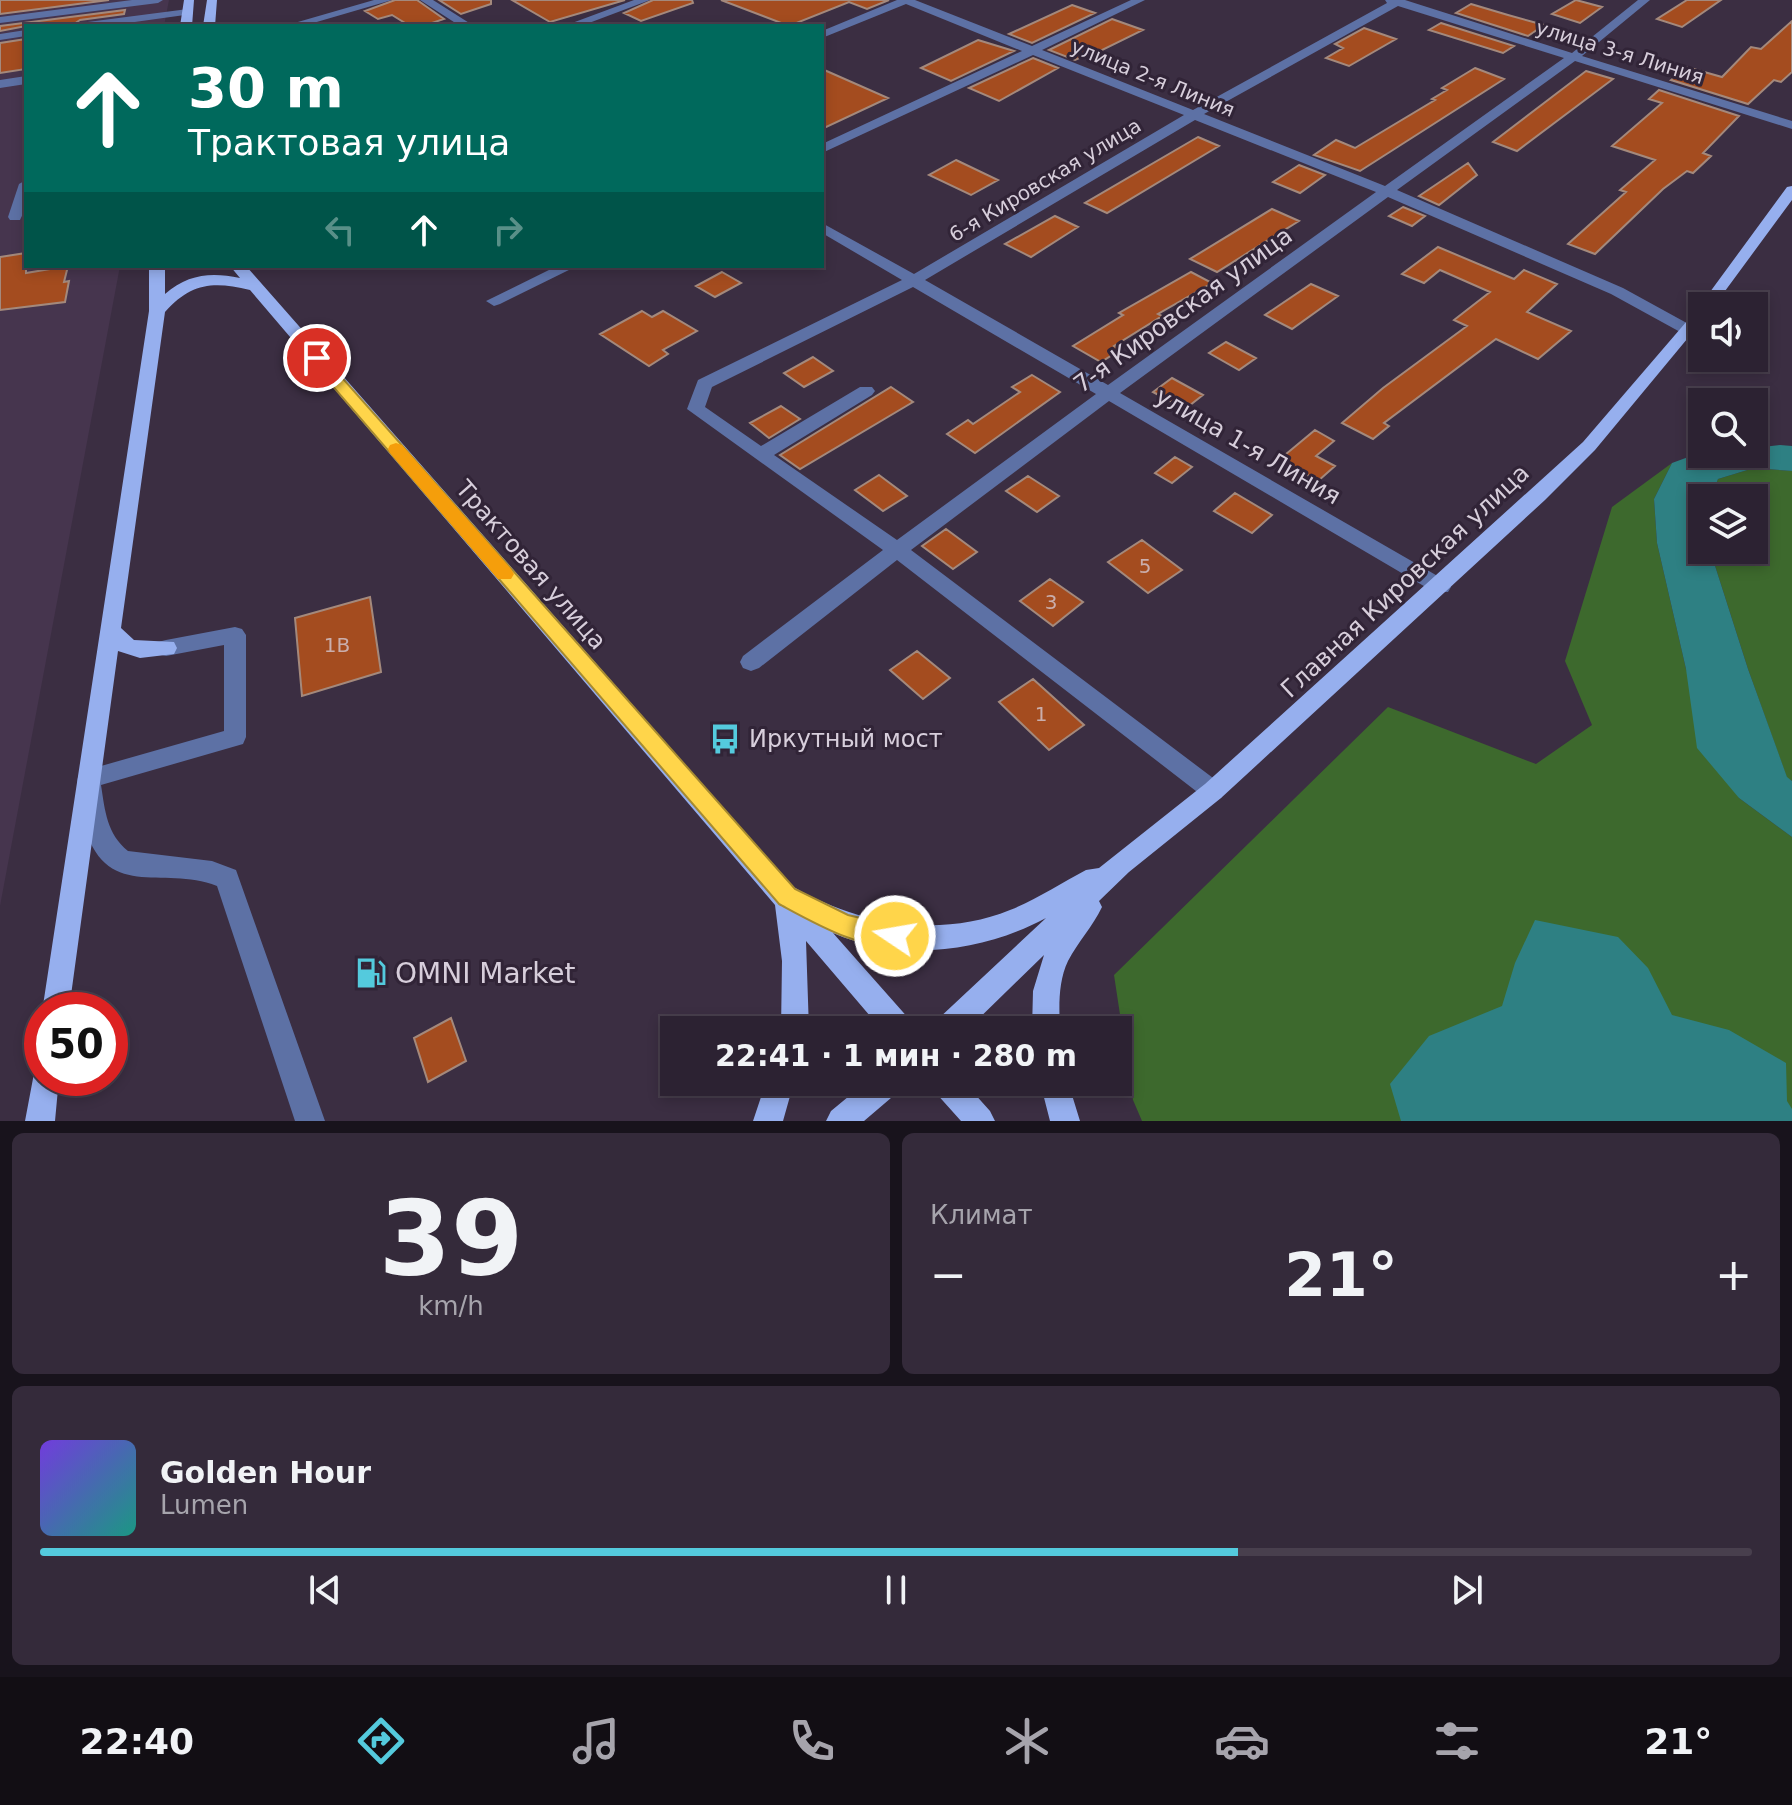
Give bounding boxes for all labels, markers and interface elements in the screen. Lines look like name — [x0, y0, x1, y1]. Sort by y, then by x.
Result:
street label: улица 3-я Линия — [1533, 15, 1707, 89]
street label: улица 2-я Линия — [1068, 34, 1238, 122]
text: 30 m — [188, 55, 344, 120]
icon: ahead — [56, 56, 160, 160]
street label: 6-я Кировская улица — [945, 113, 1145, 247]
text: Трактовая улица — [188, 122, 510, 163]
icon: left — [318, 208, 362, 252]
icon: ahead — [402, 208, 446, 252]
icon: right — [486, 208, 530, 252]
street label: 7-я Кировская улица — [1068, 221, 1298, 399]
map controls — [1688, 292, 1768, 564]
button: sound — [1688, 292, 1768, 372]
pin — [283, 324, 351, 392]
icon: arrive — [295, 336, 339, 380]
street label: улица 1-я Линия — [1150, 382, 1346, 510]
button: search — [1688, 388, 1768, 468]
street label: Главная Кировская улица — [1275, 459, 1535, 703]
street label: Трактовая улица — [449, 474, 612, 655]
button: layers — [1688, 484, 1768, 564]
house number: 5 — [1139, 554, 1151, 578]
house number: 3 — [1045, 590, 1057, 614]
house number: 1В — [324, 633, 350, 657]
house number: 1 — [1035, 702, 1047, 726]
bus stop icon: Иркутный мост — [708, 722, 742, 756]
place label: Иркутный мост — [749, 725, 943, 753]
position arrow — [853, 894, 937, 978]
fuel station icon: OMNI Market — [354, 956, 388, 990]
place label: OMNI Market — [395, 957, 576, 990]
speed limit sign: 50 — [24, 992, 128, 1096]
text: 22:41 · 1 мин · 280 m — [715, 1038, 1077, 1073]
text: 39 — [379, 1178, 523, 1300]
text: Климат — [930, 1200, 1033, 1230]
text: 21° — [1284, 1240, 1398, 1310]
text: − — [930, 1249, 967, 1300]
text: + — [1715, 1249, 1752, 1300]
text: km/h — [418, 1291, 484, 1321]
text: Golden Hour — [160, 1455, 371, 1490]
text: Lumen — [160, 1490, 248, 1520]
icon: previous — [303, 1568, 347, 1612]
icon: pause — [874, 1568, 918, 1612]
icon: next — [1445, 1568, 1489, 1612]
icon: directions — [353, 1713, 409, 1769]
icon: music — [568, 1713, 624, 1769]
icon: phone — [784, 1713, 840, 1769]
icon: climate — [999, 1713, 1055, 1769]
icon: car — [1214, 1713, 1270, 1769]
icon: filters — [1429, 1713, 1485, 1769]
text: 22:40 — [80, 1721, 194, 1762]
text: 21° — [1644, 1721, 1712, 1762]

